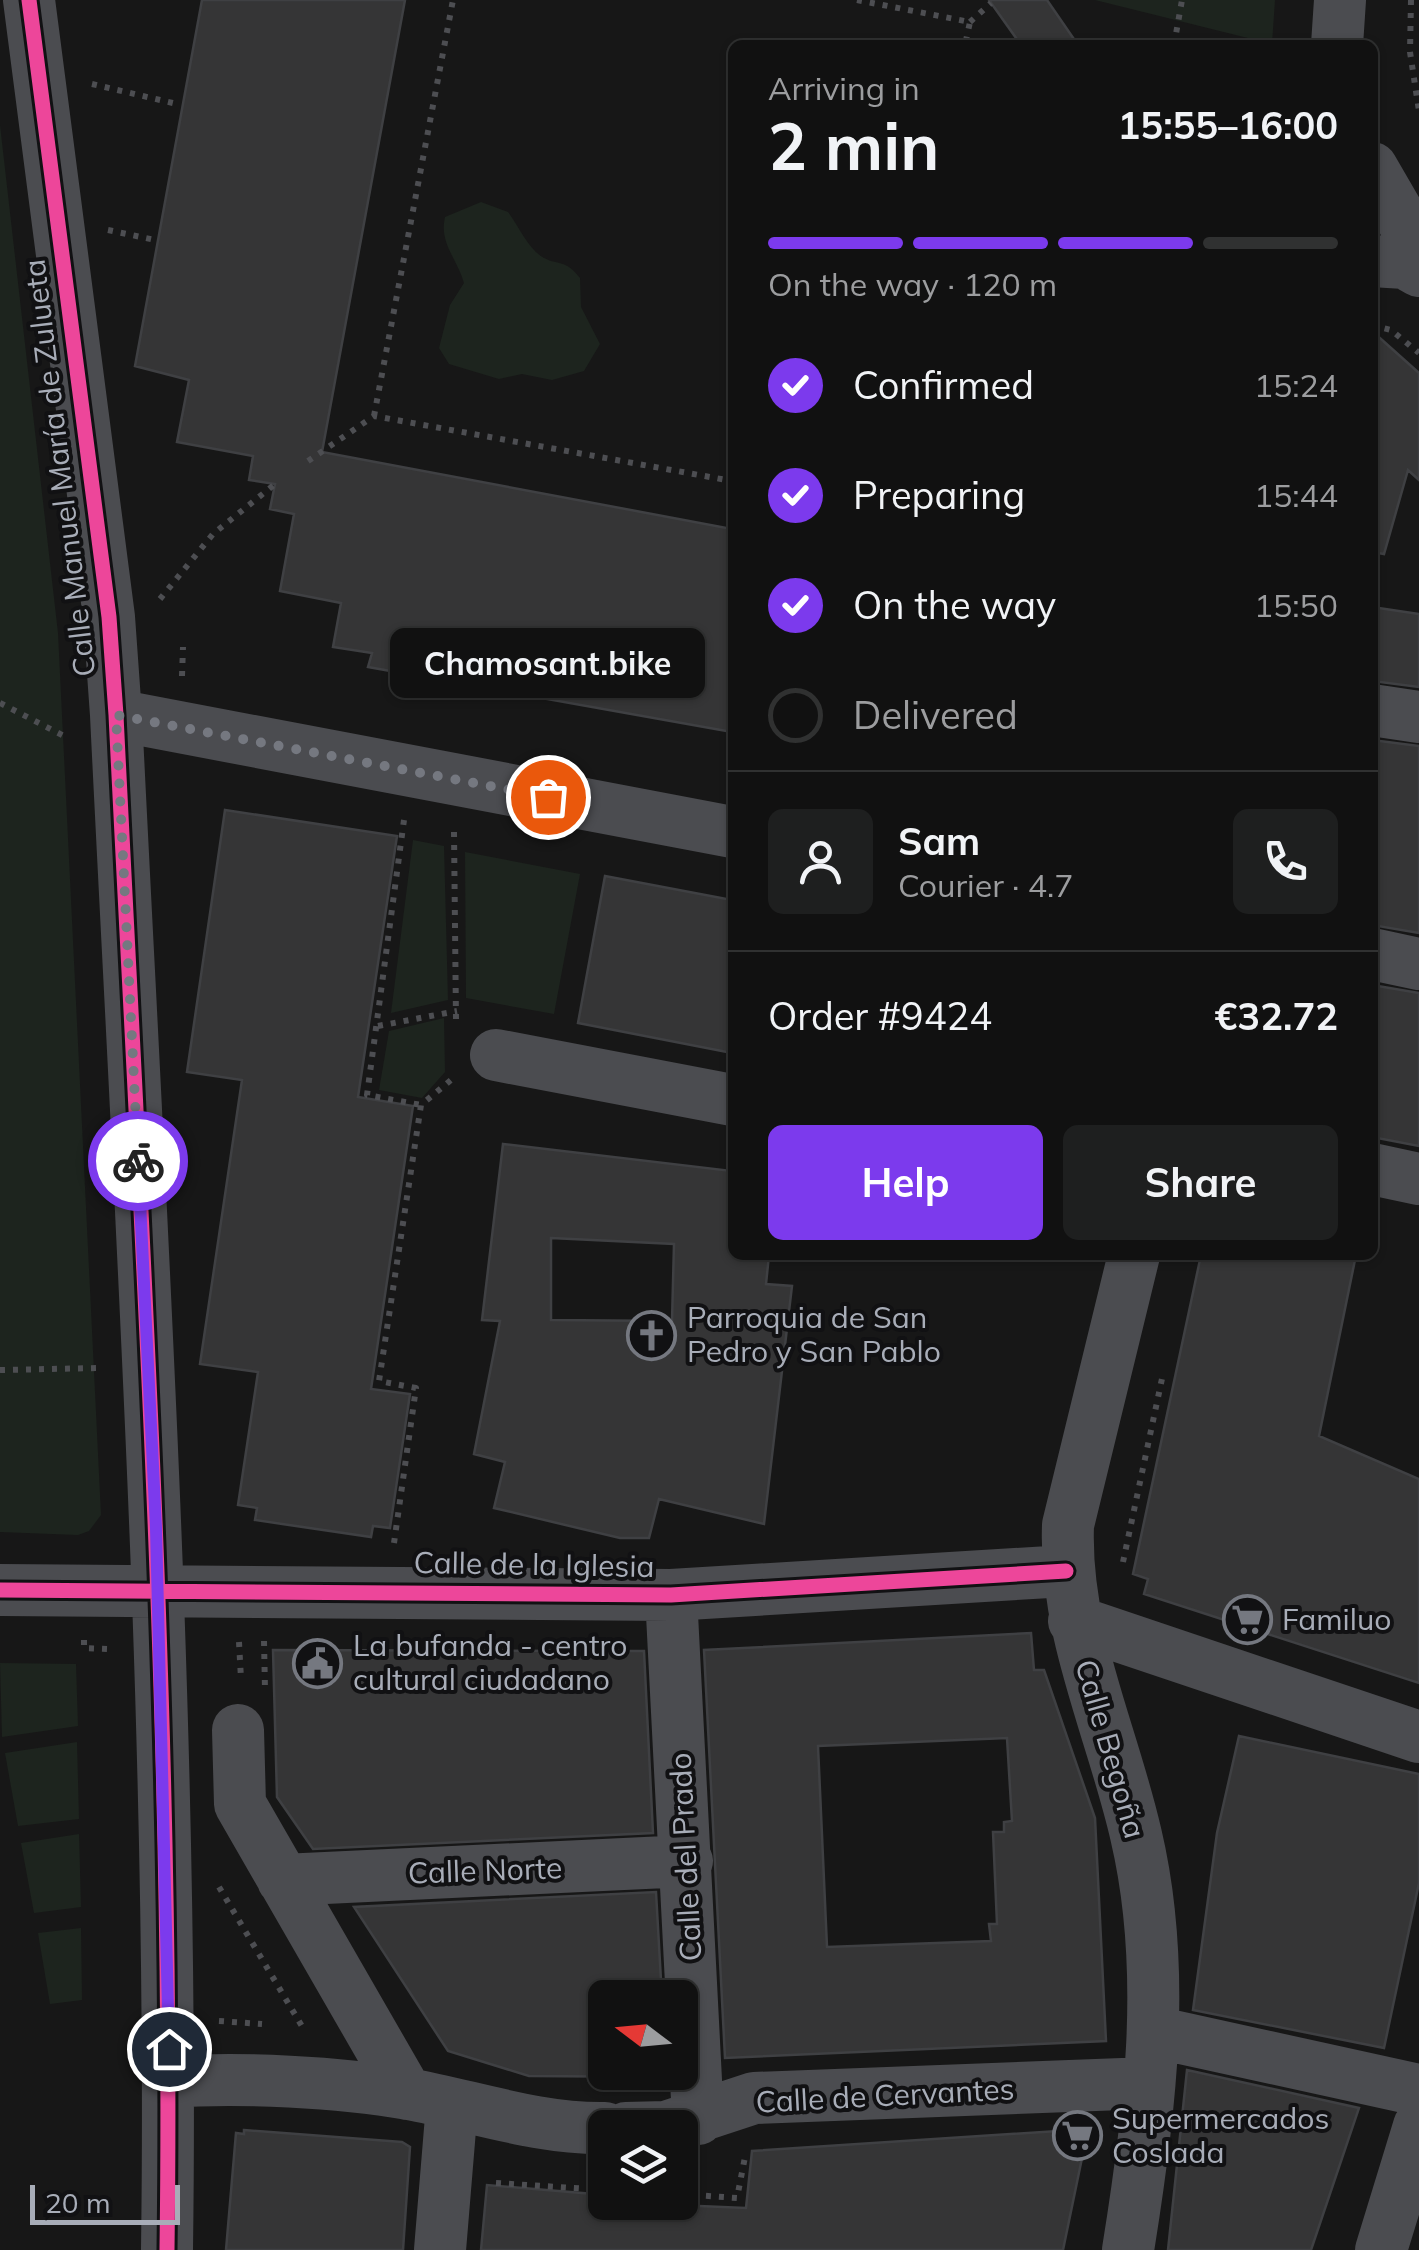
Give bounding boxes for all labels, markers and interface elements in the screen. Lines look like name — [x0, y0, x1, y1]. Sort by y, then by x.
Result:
text: Arriving in — [768, 68, 920, 108]
text: 15:55–16:00 — [1118, 101, 1338, 149]
text: 2 min — [768, 105, 939, 186]
street label: Calle Manuel María de Zulueta — [15, 257, 103, 679]
text: On the way · 120 m — [768, 264, 1057, 304]
icon: check — [768, 358, 823, 413]
text: Confirmed — [853, 361, 1034, 409]
text: 15:24 — [1254, 365, 1338, 405]
icon: check — [768, 468, 823, 523]
text: Preparing — [853, 471, 1025, 519]
text: 15:44 — [1254, 475, 1338, 515]
icon: check — [768, 578, 823, 633]
text: On the way — [853, 581, 1056, 629]
text: 15:50 — [1254, 585, 1338, 625]
callout: Chamosant.bike — [390, 627, 706, 697]
text: Chamosant.bike — [424, 643, 671, 683]
text: Delivered — [853, 691, 1018, 739]
pin — [506, 755, 591, 840]
icon: bag — [521, 770, 576, 825]
button: person — [768, 809, 873, 914]
button: phone — [1233, 809, 1338, 914]
text: Sam — [898, 817, 980, 865]
text: Courier · 4.7 — [898, 865, 1074, 905]
text: Order #9424 — [768, 992, 992, 1040]
text: €32.72 — [1215, 992, 1338, 1040]
courier — [88, 1111, 188, 1211]
button: Help — [768, 1125, 1043, 1240]
button: Share — [1063, 1125, 1338, 1240]
icon: bike — [111, 1134, 166, 1189]
place label: Parroquia de San Pedro y San Pablo — [687, 1298, 941, 1370]
church icon: Parroquia de San Pedro y San Pablo — [626, 1309, 678, 1361]
street label: Calle de la Iglesia — [413, 1543, 655, 1585]
supermarket icon: Familuo — [1221, 1594, 1273, 1646]
place label: Familuo — [1282, 1600, 1391, 1638]
place label: La bufanda - centro cultural ciudadano — [353, 1626, 627, 1698]
public building icon: La bufanda - centro cultural ciudadano — [292, 1637, 344, 1689]
street label: Calle Begoña — [1067, 1655, 1155, 1842]
street label: Calle del Prado — [661, 1752, 709, 1962]
street label: Calle Norte — [407, 1848, 563, 1892]
north arrow — [588, 1980, 698, 2090]
map controls — [588, 1980, 698, 2220]
pin — [127, 2007, 212, 2092]
icon: home — [142, 2022, 197, 2077]
street label: Calle de Cervantes — [755, 2069, 1015, 2121]
place label: Supermercados Coslada — [1112, 2099, 1329, 2171]
button: layers — [588, 2110, 698, 2220]
supermarket icon: Supermercados Coslada — [1051, 2110, 1103, 2162]
scale bar — [30, 2180, 180, 2224]
text: 20 m — [45, 2185, 111, 2220]

